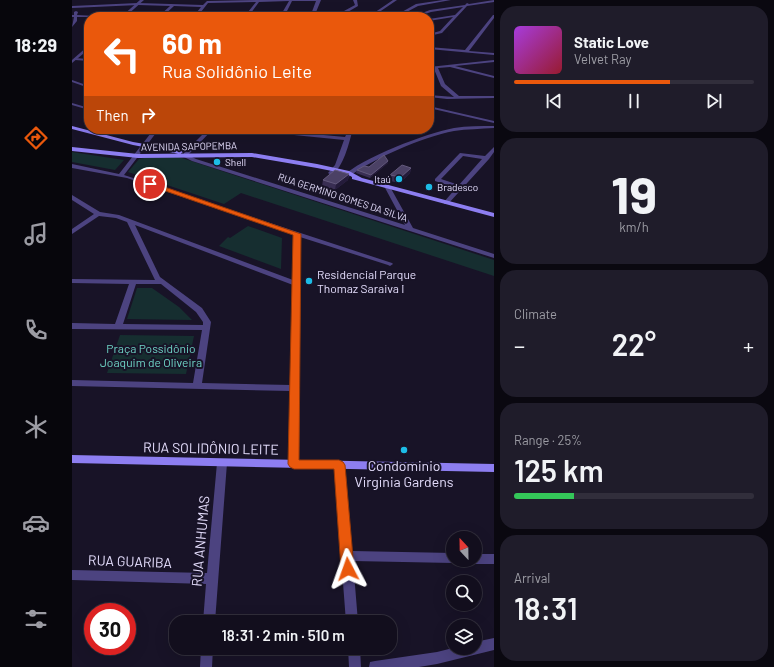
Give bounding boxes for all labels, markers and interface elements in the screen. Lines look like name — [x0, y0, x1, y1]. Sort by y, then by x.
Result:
text: 60 m — [162, 26, 222, 60]
icon: left — [96, 28, 148, 80]
text: Static Love — [574, 33, 649, 51]
text: 18:29 — [15, 34, 57, 56]
text: Velvet Ray — [574, 51, 632, 67]
text: Rua Solidônio Leite — [162, 60, 312, 82]
icon: previous — [543, 90, 565, 112]
icon: pause — [623, 90, 645, 112]
icon: next — [703, 90, 725, 112]
icon: right — [137, 104, 159, 126]
text: Then — [96, 106, 129, 124]
icon: directions — [22, 124, 50, 152]
street label: AVENIDA SAPOPEMBA — [141, 139, 237, 153]
place label: Shell — [225, 156, 246, 168]
marker: Shell — [212, 157, 222, 167]
text: 19 — [611, 162, 657, 224]
pin — [133, 167, 167, 201]
street label: RUA GERMINO GOMES DA SILVA — [277, 170, 409, 224]
icon: arrive — [139, 173, 161, 195]
place label: Itaú — [374, 173, 391, 185]
marker: Itaú — [394, 174, 404, 184]
place label: Bradesco — [437, 181, 478, 193]
marker: Bradesco — [424, 182, 434, 192]
text: km/h — [619, 219, 649, 235]
icon: music — [22, 220, 50, 248]
place label: Residencial Parque Thomaz Saraiva I — [317, 267, 416, 295]
marker: Residencial Parque Thomaz Saraiva I — [304, 276, 314, 286]
text: Climate — [514, 306, 557, 322]
icon: phone — [22, 316, 50, 344]
text: 22° — [612, 326, 656, 362]
text: − — [514, 332, 525, 358]
text: + — [743, 332, 754, 358]
park label: Praça Possidônio Joaquim de Oliveira — [100, 341, 202, 369]
icon: climate — [22, 413, 50, 441]
text: Range · 25% — [514, 432, 582, 448]
street label: RUA SOLIDÔNIO LEITE — [143, 438, 279, 458]
marker: Condominio Virginia Gardens — [399, 445, 409, 455]
text: 125 km — [514, 452, 604, 488]
place label: Condominio Virginia Gardens — [355, 457, 454, 490]
street label: RUA ANHUMAS — [188, 495, 212, 587]
icon: car — [22, 509, 50, 537]
north arrow — [446, 531, 482, 567]
map controls — [446, 531, 482, 655]
position arrow — [327, 548, 369, 590]
street label: RUA GUARIBA — [88, 551, 173, 571]
text: Arrival — [514, 570, 550, 586]
button: search — [446, 575, 482, 611]
text: 18:31 — [514, 590, 578, 626]
speed limit sign: 30 — [84, 603, 136, 655]
icon: filters — [22, 605, 50, 633]
button: layers — [446, 619, 482, 655]
text: 18:31 · 2 min · 510 m — [221, 626, 345, 644]

